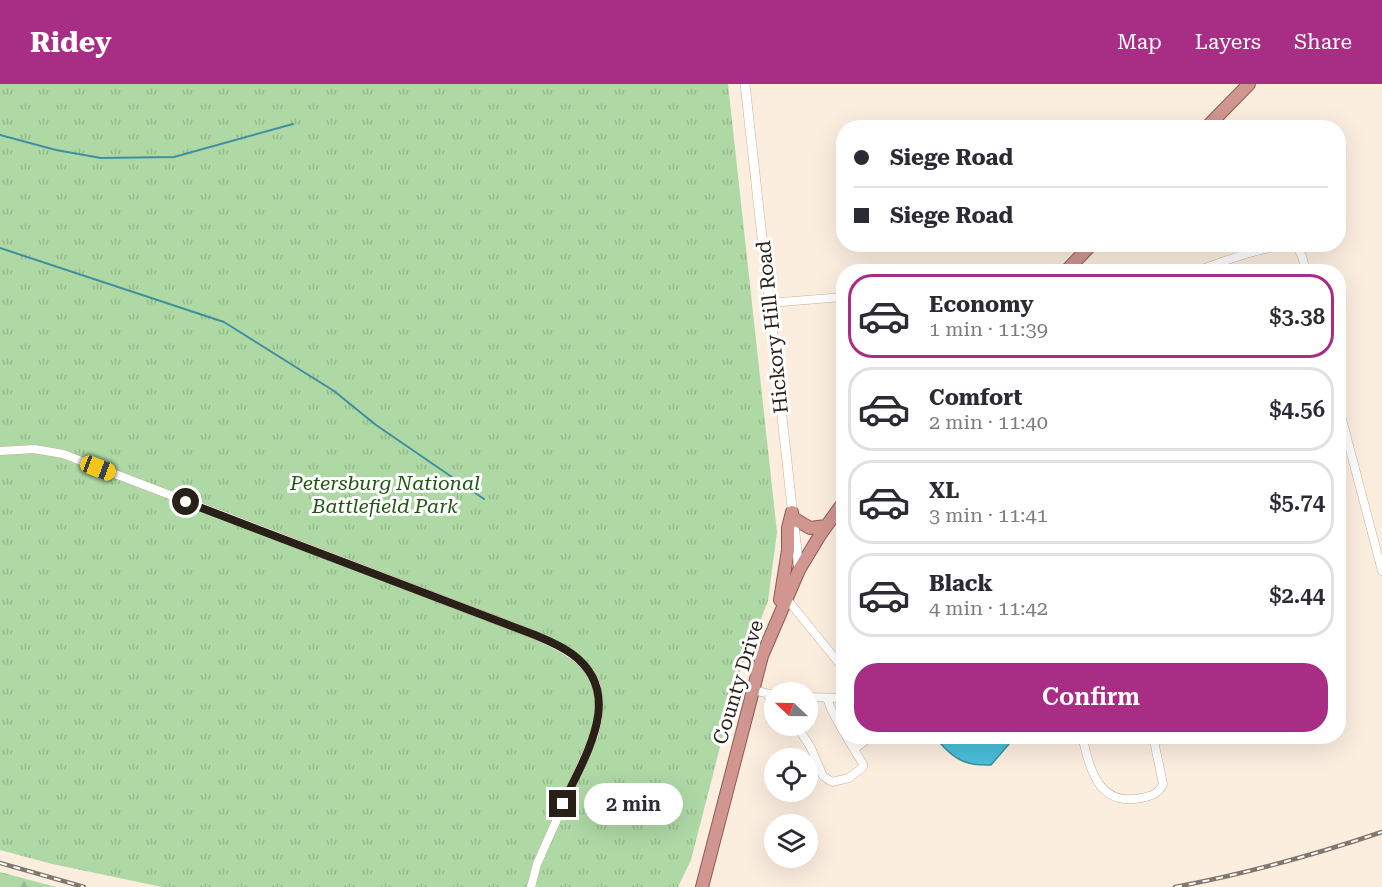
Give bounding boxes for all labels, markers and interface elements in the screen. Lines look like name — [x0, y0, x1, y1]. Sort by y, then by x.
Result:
text: Ridey — [30, 26, 112, 59]
text: Map — [1117, 30, 1162, 54]
text: Layers — [1195, 30, 1261, 54]
text: Share — [1294, 30, 1352, 54]
text: Siege Road — [890, 145, 1013, 170]
text: Siege Road — [890, 203, 1013, 228]
street label: Hickory Hill Road — [751, 239, 793, 415]
icon: car — [857, 289, 911, 343]
text: Economy — [929, 292, 1033, 317]
text: $3.38 — [1269, 304, 1325, 329]
text: 1 min · 11:39 — [929, 317, 1048, 341]
icon: car — [857, 382, 911, 436]
text: Comfort — [929, 385, 1022, 410]
text: $4.56 — [1269, 397, 1325, 422]
text: 2 min · 11:40 — [929, 410, 1048, 434]
car — [78, 453, 118, 483]
park label: Petersburg National Battlefield Park — [289, 471, 480, 518]
icon: car — [857, 475, 911, 529]
text: XL — [929, 478, 959, 503]
route start — [172, 488, 199, 515]
text: $5.74 — [1269, 490, 1325, 515]
text: 3 min · 11:41 — [929, 503, 1048, 527]
icon: car — [857, 568, 911, 622]
text: Black — [929, 571, 993, 596]
text: $2.44 — [1269, 583, 1325, 608]
text: 4 min · 11:42 — [929, 596, 1048, 620]
street label: County Drive — [708, 617, 768, 747]
button: Confirm — [854, 663, 1328, 732]
north arrow — [764, 682, 818, 736]
map controls — [764, 682, 818, 868]
button: locate — [764, 748, 818, 802]
callout: 2 min — [584, 783, 683, 825]
route end — [549, 790, 576, 817]
text: 2 min — [606, 792, 661, 816]
button: layers — [764, 814, 818, 868]

